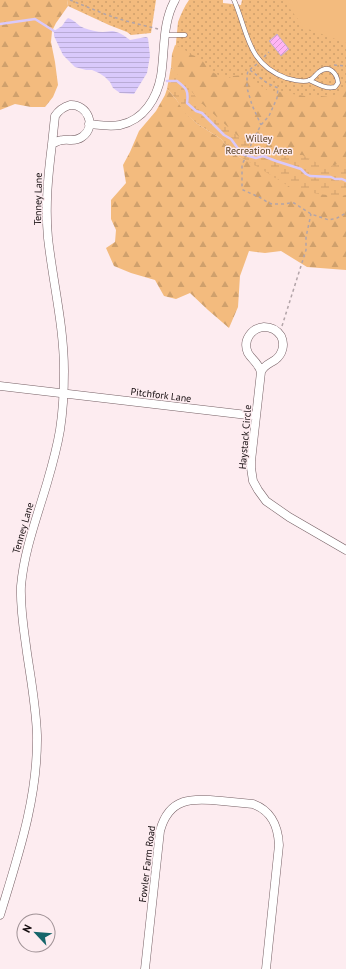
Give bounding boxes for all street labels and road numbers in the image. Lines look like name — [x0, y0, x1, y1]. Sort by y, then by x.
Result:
street label: Tenney Lane — [31, 173, 45, 225]
street label: Pitchfork Lane — [130, 385, 192, 405]
street label: Haystack Circle — [236, 404, 254, 470]
street label: Tenney Lane — [10, 501, 36, 555]
street label: Fowler Farm Road — [136, 825, 158, 903]

